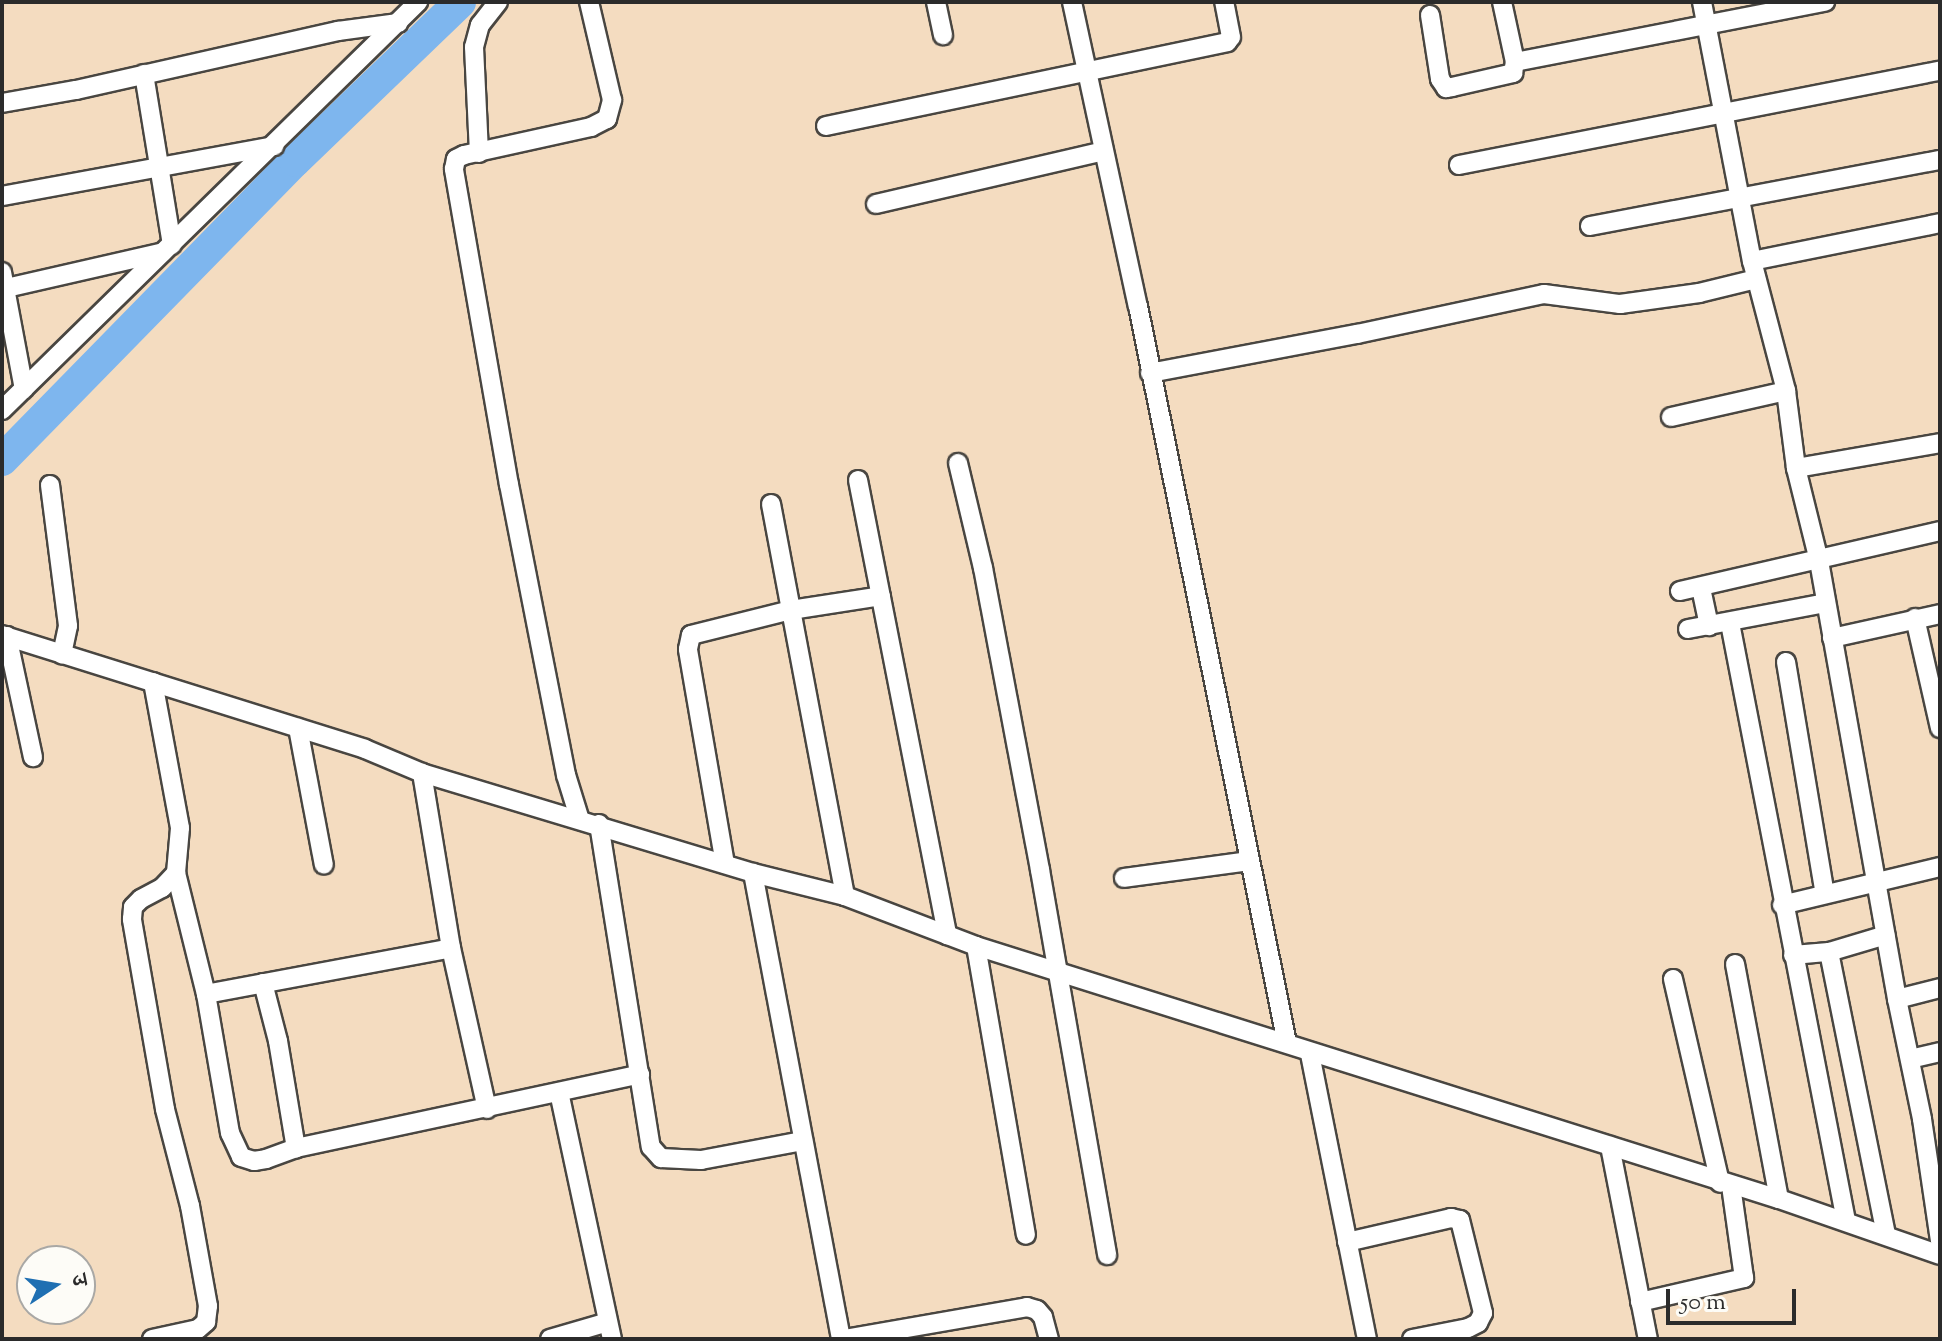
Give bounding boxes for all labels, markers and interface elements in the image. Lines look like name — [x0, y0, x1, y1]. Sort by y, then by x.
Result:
north arrow — [16, 1245, 96, 1325]
text: उ — [61, 1272, 94, 1289]
scale bar — [1670, 1273, 1800, 1323]
text: 50 m — [1680, 1286, 1726, 1320]

